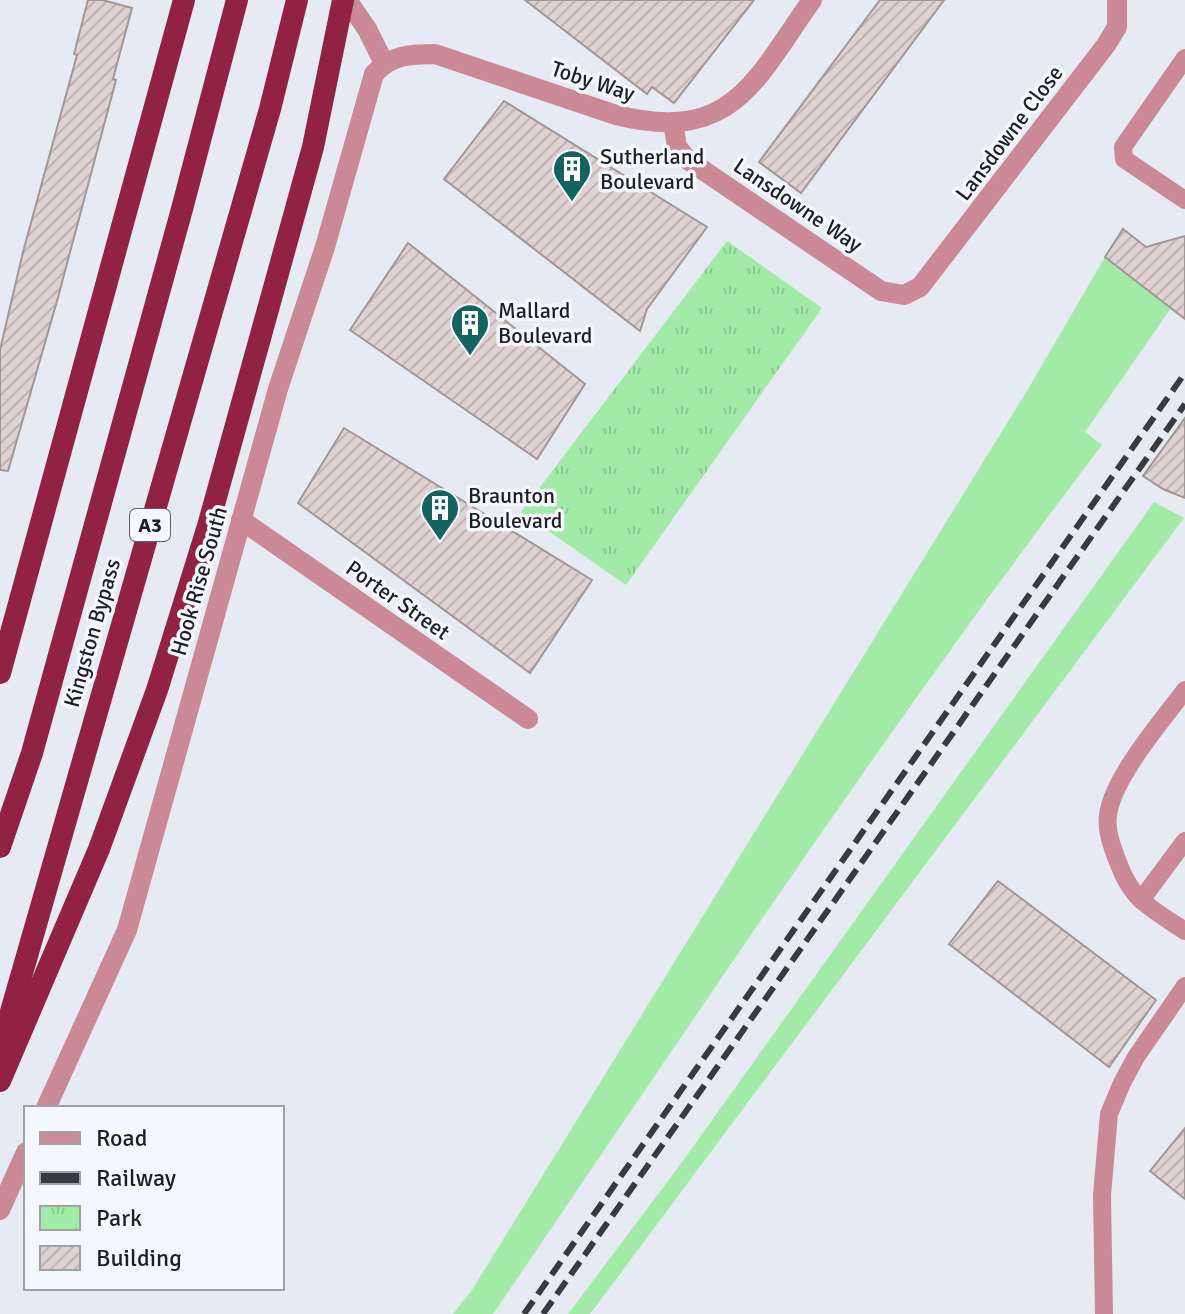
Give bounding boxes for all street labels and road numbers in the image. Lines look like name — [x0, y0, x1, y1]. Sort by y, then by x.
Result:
street label: Toby Way — [548, 55, 639, 107]
street label: Lansdowne Close — [949, 60, 1069, 206]
street label: Lansdowne Way — [728, 152, 868, 258]
street label: Hook Rise South — [165, 503, 233, 659]
road number: A3 — [130, 509, 170, 541]
street label: Porter Street — [341, 554, 455, 646]
street label: Kingston Bypass — [58, 556, 126, 710]

